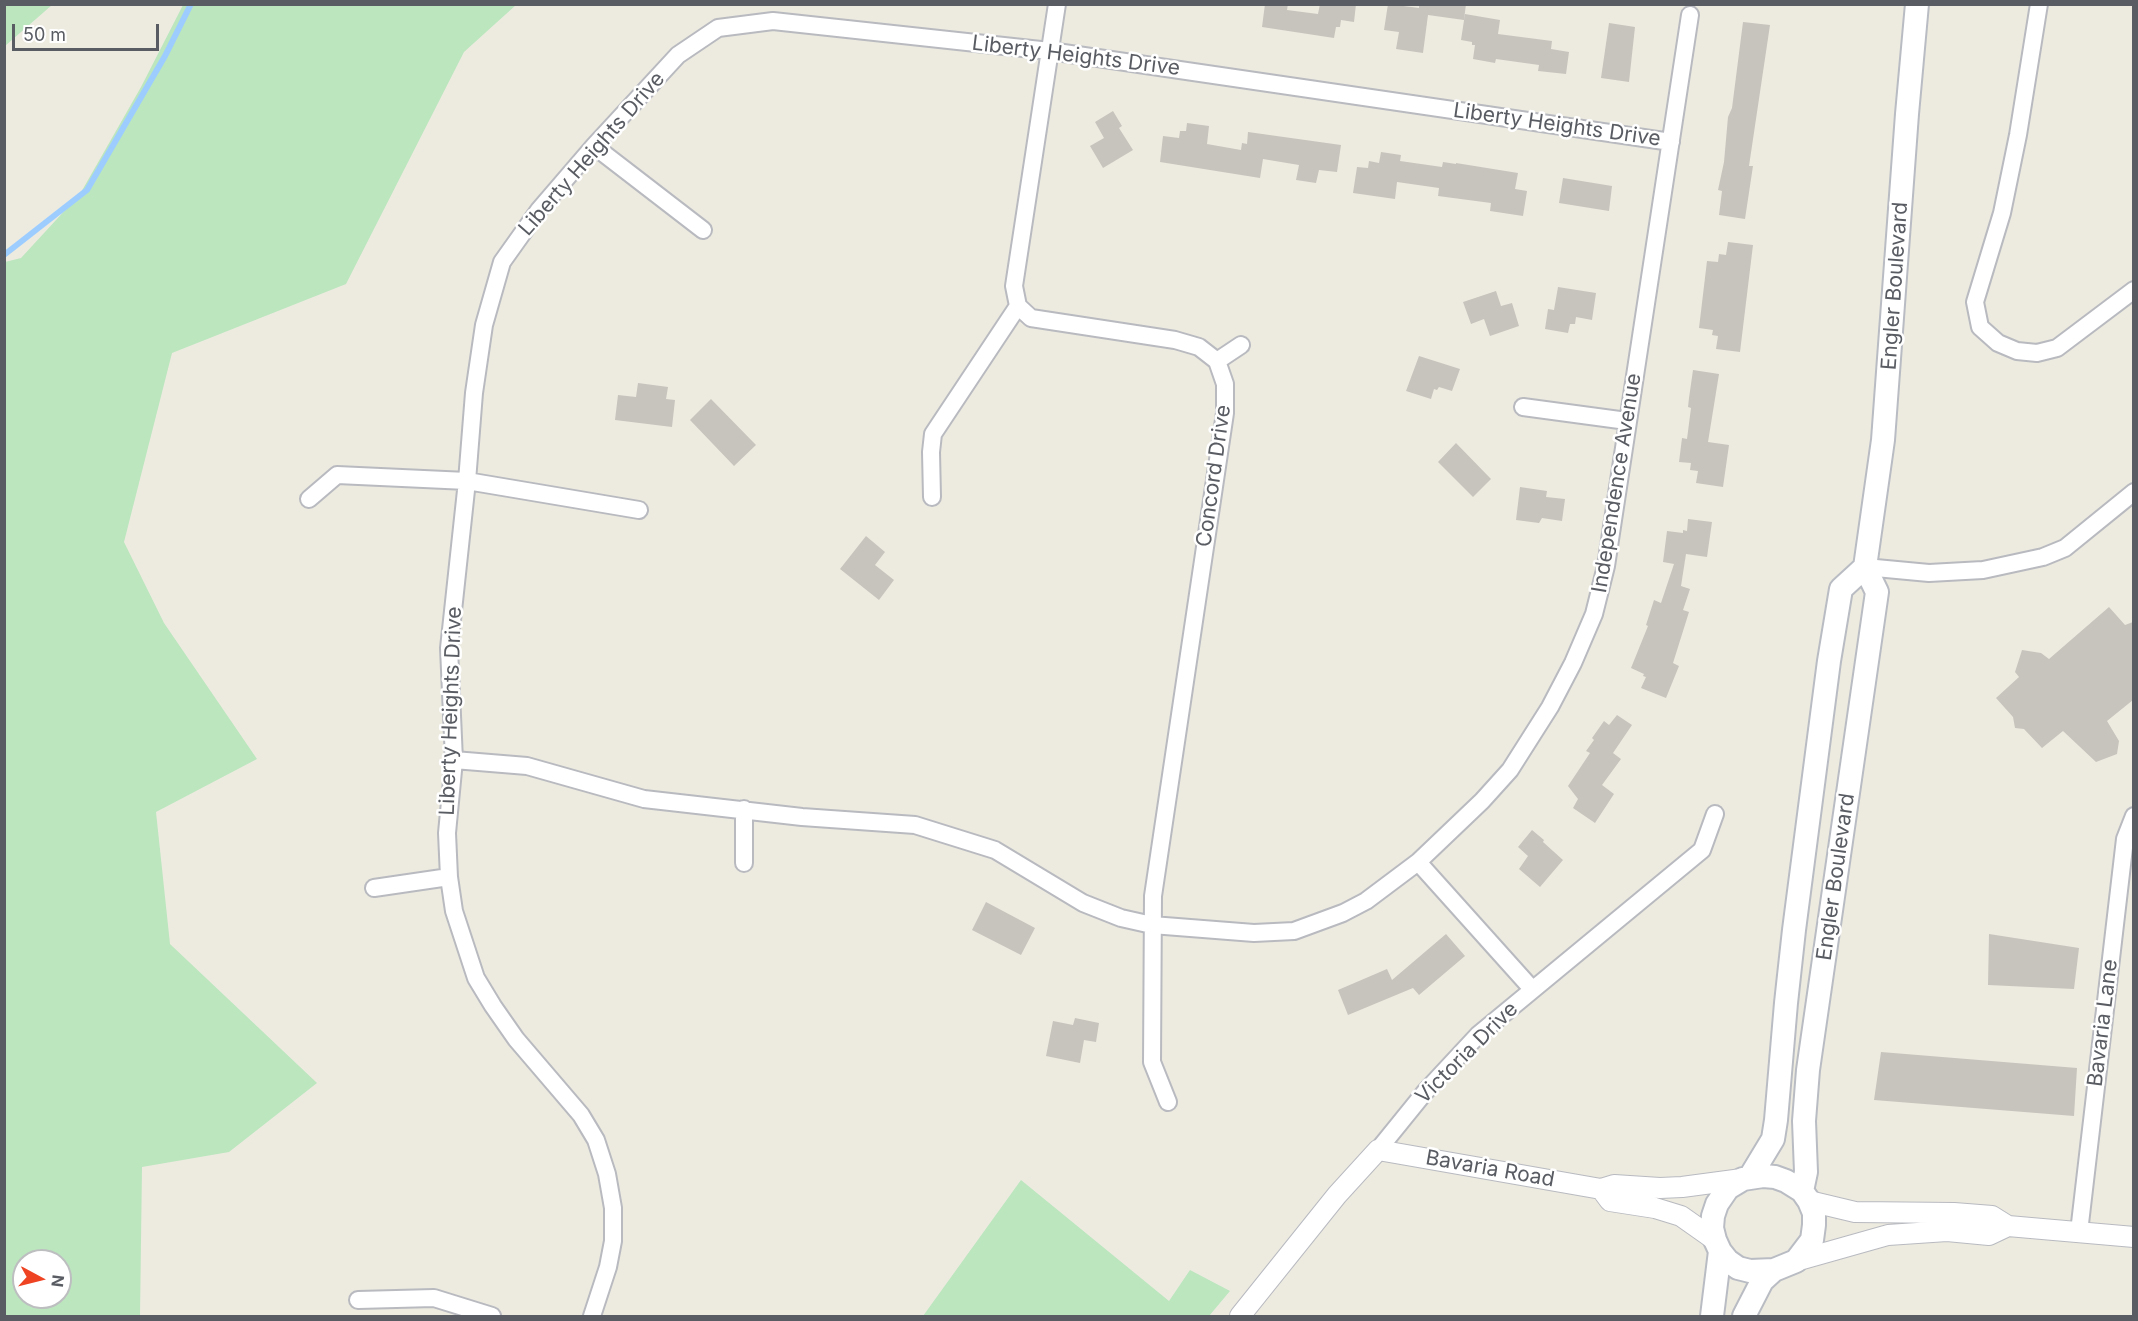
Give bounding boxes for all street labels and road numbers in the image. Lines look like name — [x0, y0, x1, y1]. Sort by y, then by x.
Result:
street label: Liberty Heights Drive — [971, 31, 1181, 81]
street label: Liberty Heights Drive — [514, 67, 670, 241]
street label: Liberty Heights Drive — [1452, 98, 1662, 152]
street label: Engler Boulevard — [1877, 201, 1913, 371]
street label: Independence Avenue — [1587, 371, 1647, 595]
street label: Concord Drive — [1192, 403, 1236, 549]
street label: Liberty Heights Drive — [435, 606, 467, 816]
street label: Engler Boulevard — [1812, 792, 1860, 962]
street label: Bavaria Lane — [2083, 958, 2123, 1088]
street label: Victoria Drive — [1411, 997, 1523, 1109]
street label: Bavaria Road — [1424, 1145, 1556, 1193]

